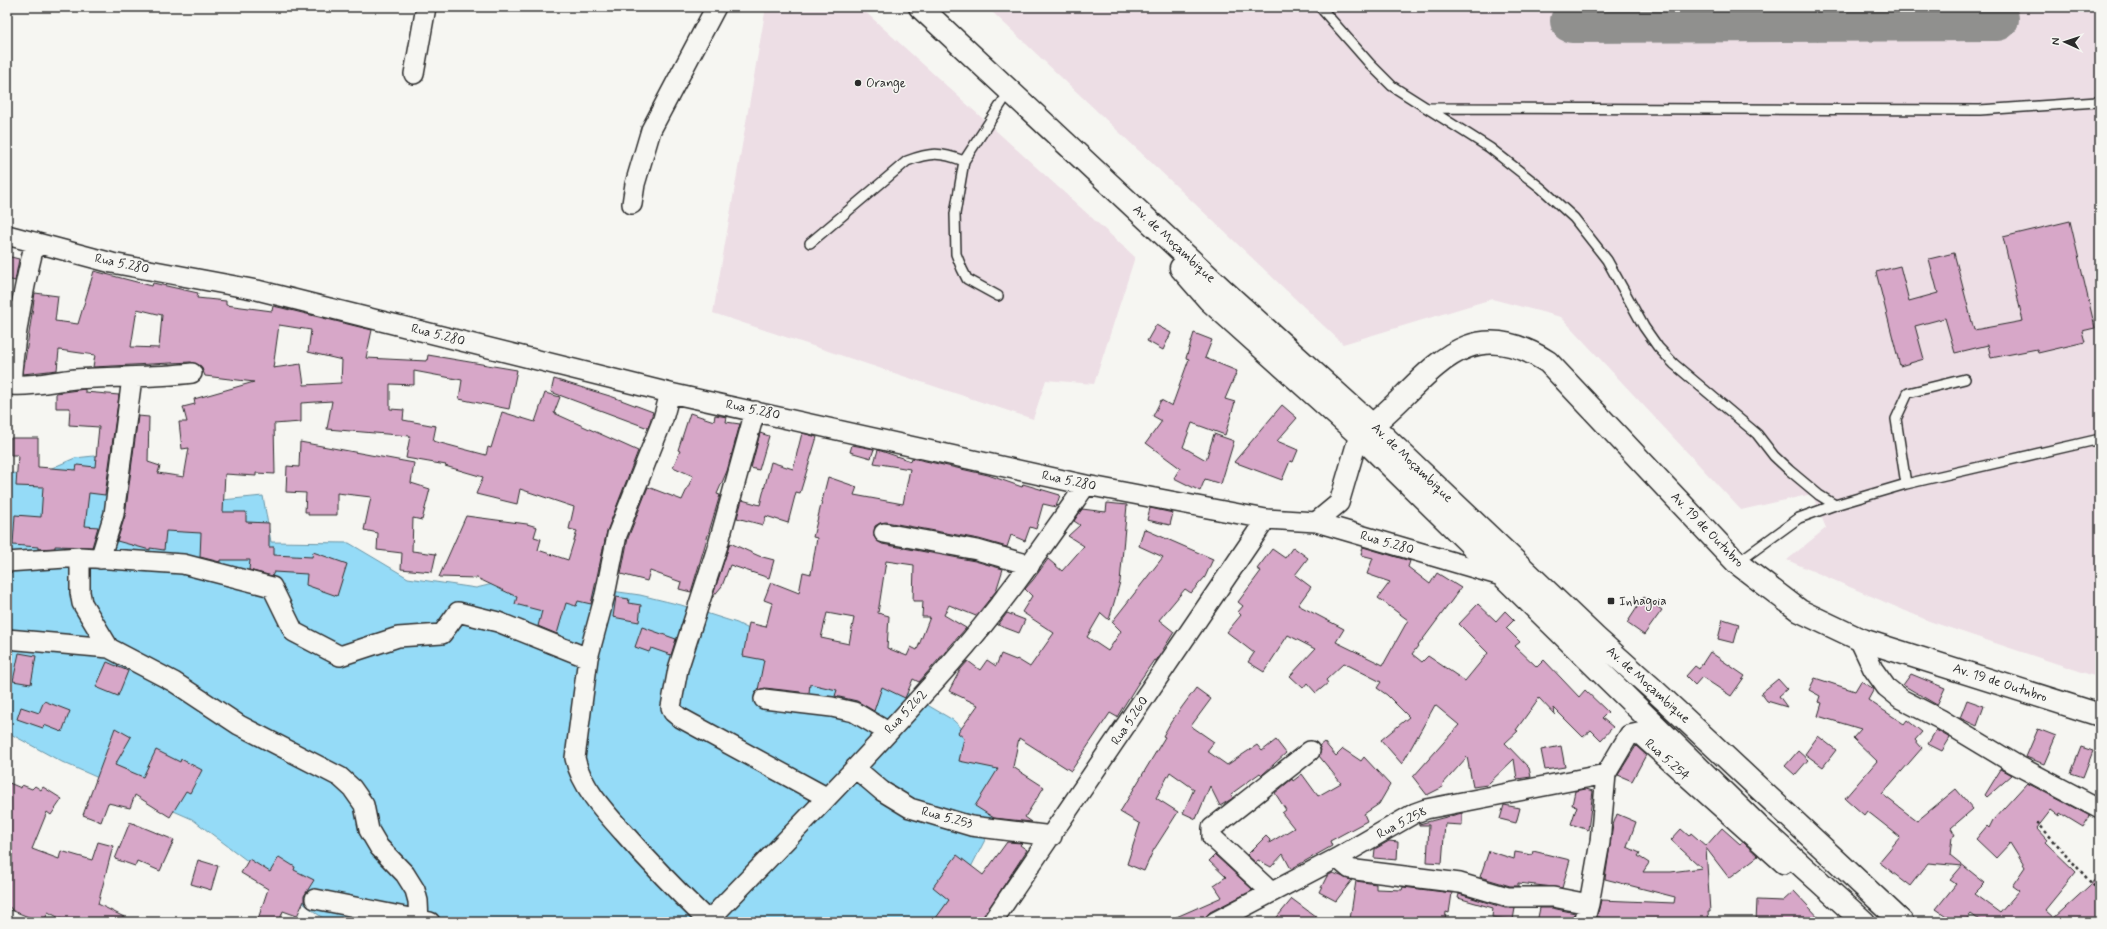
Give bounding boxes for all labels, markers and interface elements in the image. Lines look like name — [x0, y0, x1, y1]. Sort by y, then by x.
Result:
north arrow — [2045, 22, 2085, 62]
text: N — [2049, 38, 2063, 46]
place label: Orange — [866, 75, 906, 93]
marker: Orange — [853, 78, 863, 88]
street label: Av. de Moçambique — [1129, 201, 1219, 287]
street label: Rua 5.280 — [93, 250, 151, 278]
street label: Rua 5.280 — [409, 320, 467, 350]
street label: Rua 5.280 — [724, 396, 782, 424]
street label: Av. de Moçambique — [1367, 420, 1457, 506]
street label: Rua 5.280 — [1040, 467, 1098, 495]
street label: Av. 19 de Outubro — [1667, 489, 1747, 571]
street label: Rua 5.280 — [1358, 527, 1416, 559]
place label: Inhagoia — [1619, 593, 1667, 611]
marker: Inhagoia — [1606, 596, 1616, 606]
street label: Av. de Moçambique — [1602, 643, 1694, 727]
street label: Av. 19 de Outubro — [1951, 660, 2049, 706]
street label: Rua 5.262 — [881, 686, 931, 738]
street label: Rua 5.260 — [1108, 693, 1153, 749]
street label: Rua 5.254 — [1641, 735, 1693, 785]
street label: Rua 5.253 — [919, 803, 975, 833]
street label: Rua 5.258 — [1374, 803, 1430, 843]

